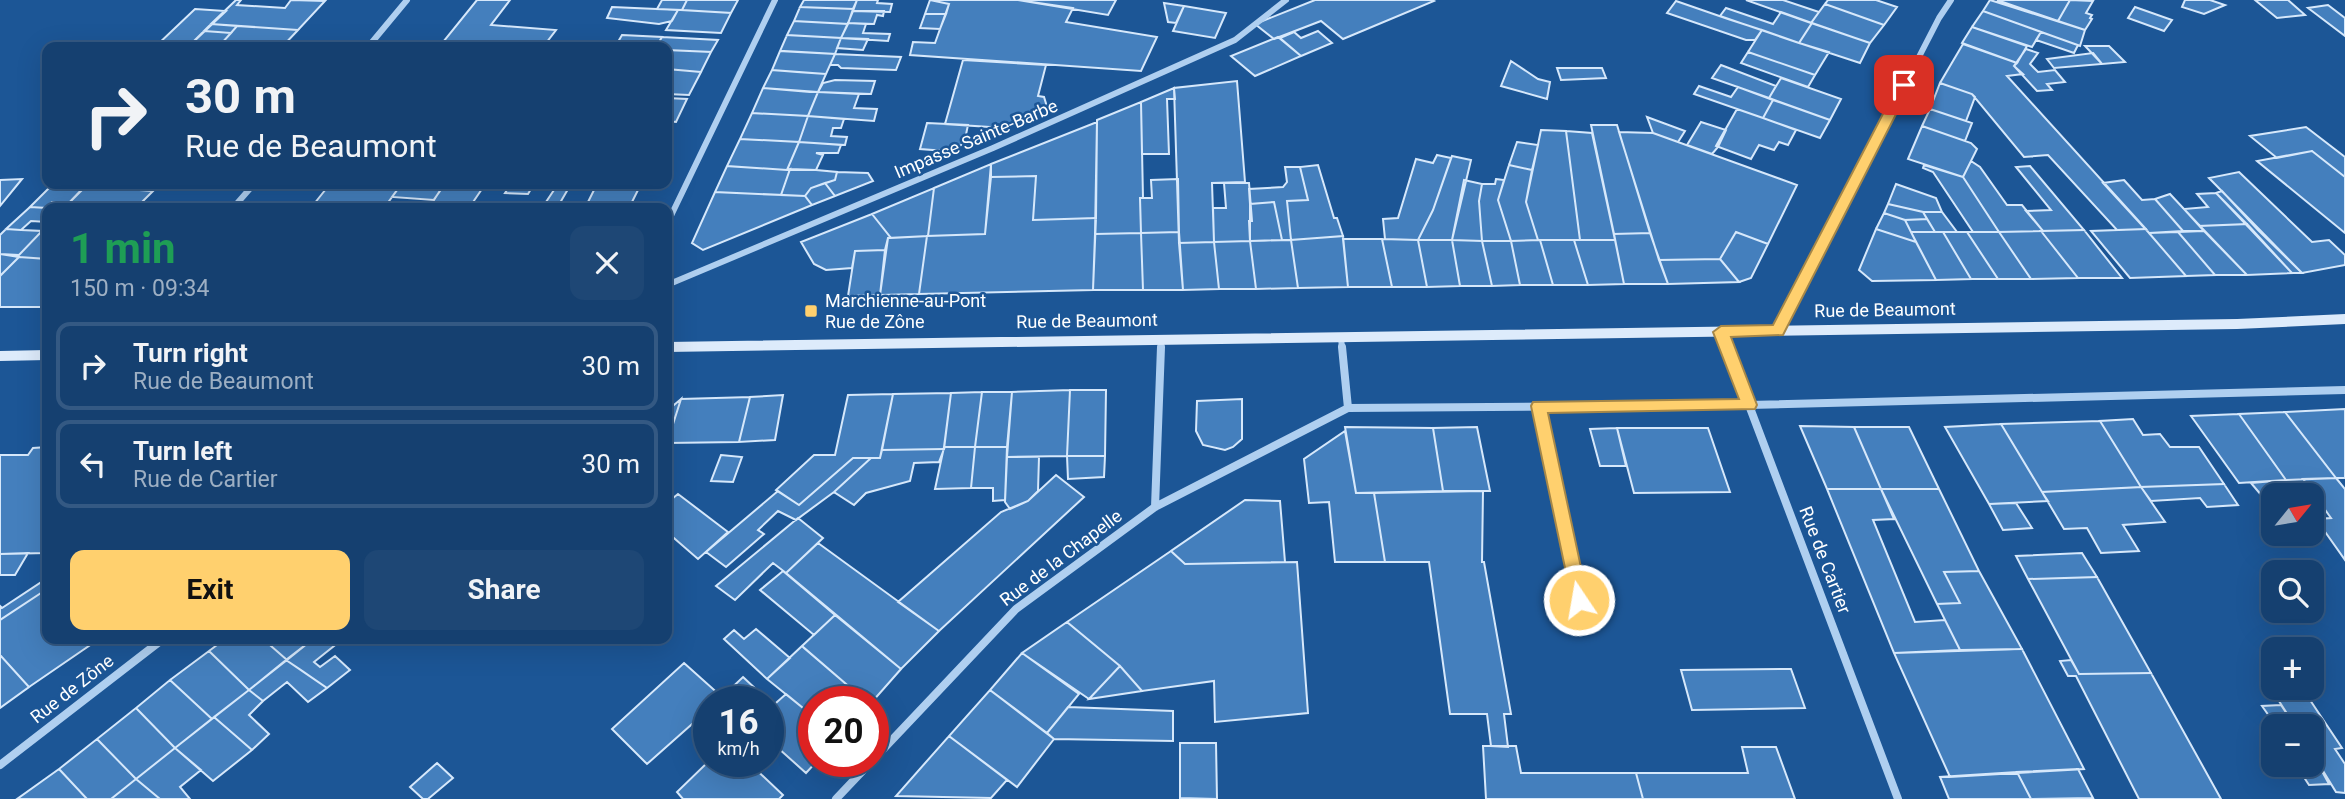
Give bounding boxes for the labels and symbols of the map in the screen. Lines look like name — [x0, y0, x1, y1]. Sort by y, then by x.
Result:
pin — [1874, 55, 1934, 115]
street label: Impasse Sainte-Barbe — [891, 95, 1061, 182]
place label: Marchienne-au-Pont Rue de Zône — [825, 290, 986, 332]
street label: Rue de Beaumont — [1814, 298, 1956, 321]
marker: Marchienne-au-Pont Rue de Zône — [803, 303, 819, 319]
street label: Rue de Beaumont — [1016, 309, 1158, 332]
north arrow — [2261, 483, 2324, 546]
street label: Rue de Cartier — [1795, 503, 1856, 616]
street label: Rue de la Chapelle — [996, 505, 1126, 610]
position arrow — [1542, 563, 1616, 637]
street label: Rue de Zône — [26, 650, 117, 728]
speed limit sign: 20 — [798, 686, 889, 777]

